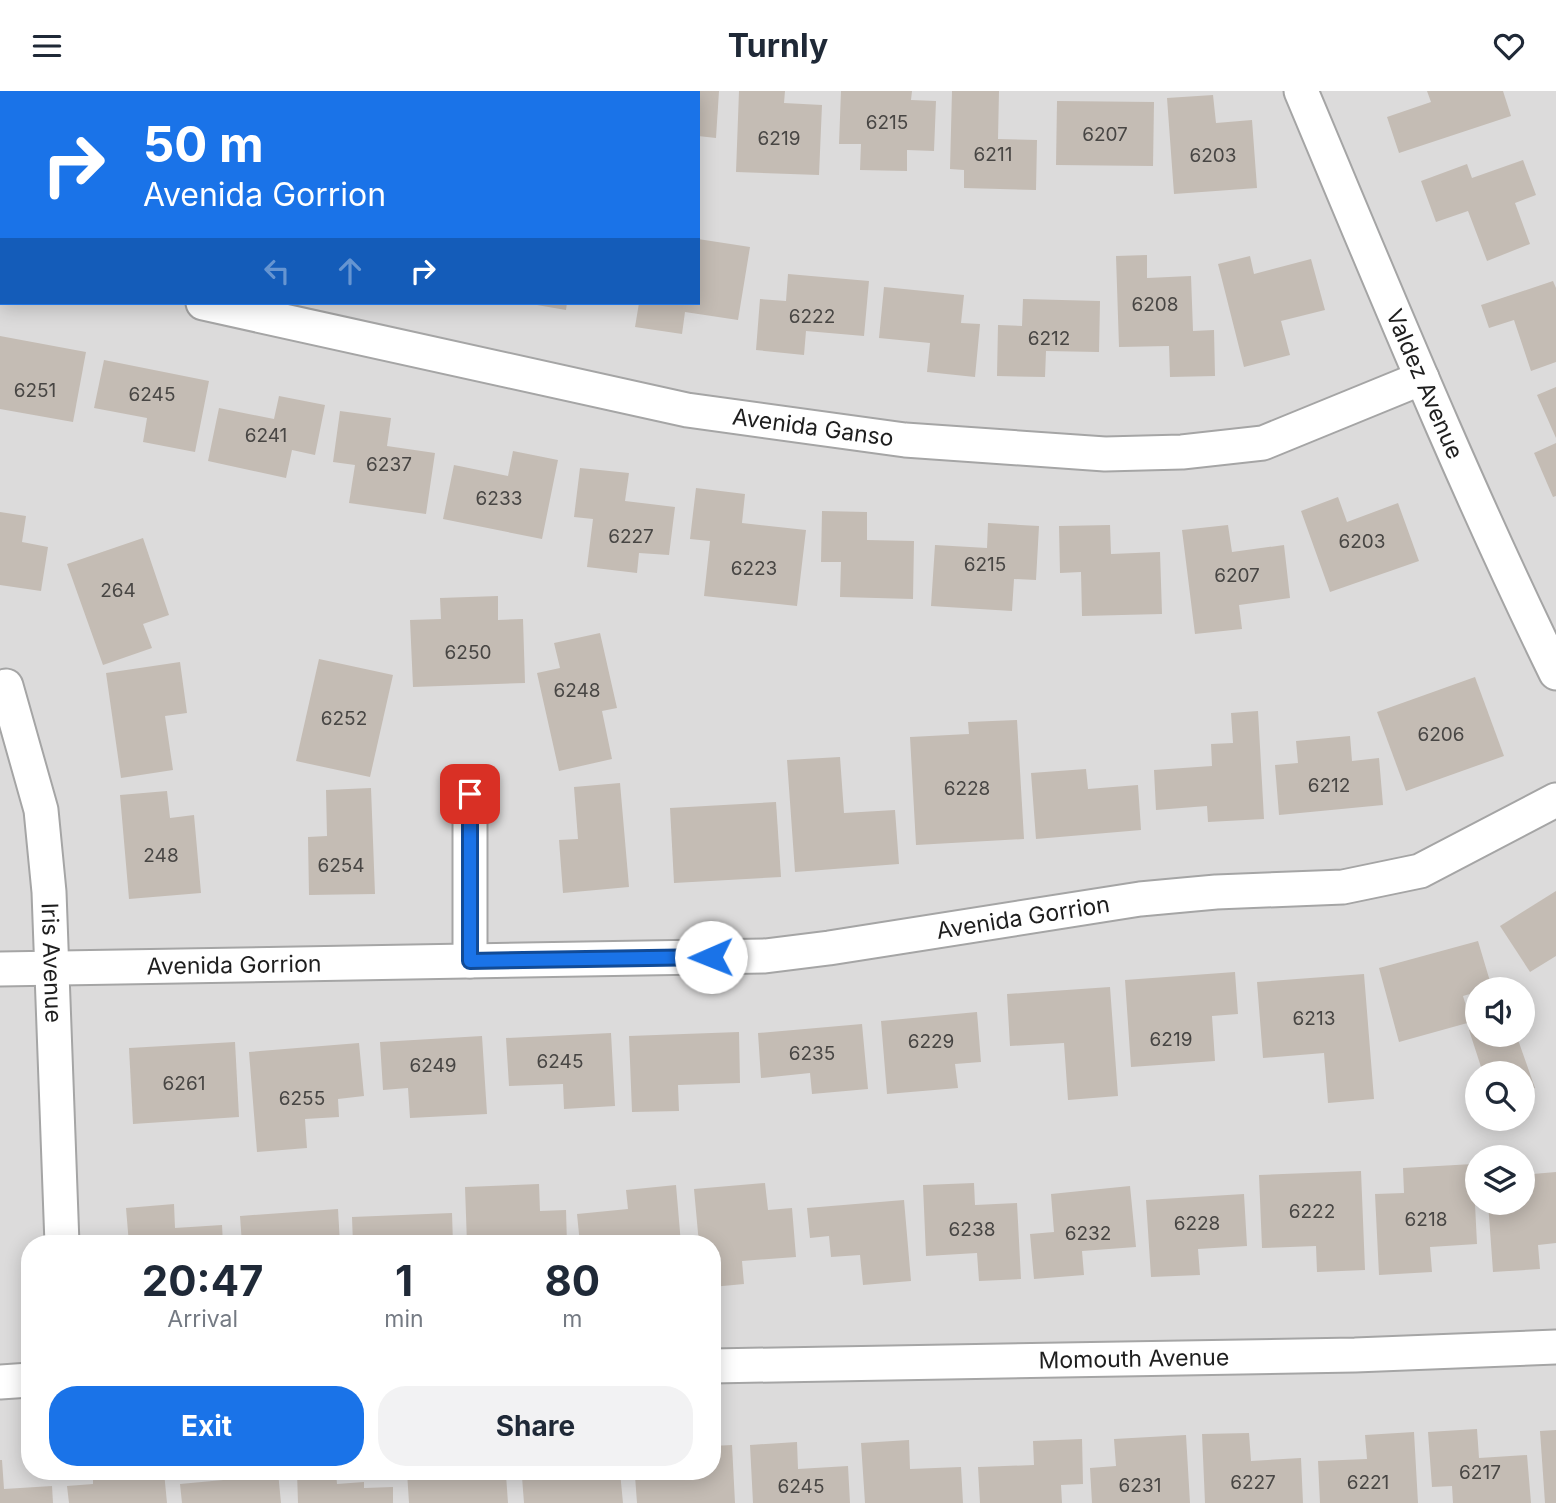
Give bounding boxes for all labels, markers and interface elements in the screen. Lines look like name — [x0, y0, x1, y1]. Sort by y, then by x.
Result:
text: Turnly — [728, 26, 828, 65]
icon: menu — [28, 27, 66, 65]
icon: heart — [1490, 27, 1528, 65]
house number: 6215 — [866, 111, 908, 134]
text: 50 m — [143, 115, 264, 174]
icon: right — [28, 119, 119, 210]
house number: 6207 — [1082, 123, 1128, 146]
house number: 6219 — [758, 127, 800, 150]
house number: 6211 — [974, 143, 1012, 166]
house number: 6203 — [1189, 144, 1237, 167]
text: Avenida Gorrion — [143, 175, 386, 214]
icon: left — [258, 252, 296, 290]
icon: ahead — [331, 252, 369, 290]
icon: right — [404, 252, 442, 290]
house number: 6208 — [1131, 293, 1179, 316]
house number: 6222 — [789, 305, 835, 328]
street label: Valdez Avenue — [1380, 305, 1469, 463]
house number: 6212 — [1028, 327, 1070, 350]
house number: 6251 — [14, 379, 56, 402]
house number: 6245 — [129, 383, 175, 406]
street label: Avenida Ganso — [731, 402, 896, 452]
house number: 6241 — [245, 424, 287, 447]
house number: 6237 — [366, 453, 412, 476]
house number: 6233 — [476, 487, 522, 510]
house number: 6227 — [608, 525, 654, 548]
house number: 6203 — [1338, 530, 1386, 553]
house number: 6215 — [964, 553, 1006, 576]
house number: 6223 — [731, 557, 777, 580]
house number: 6207 — [1214, 564, 1260, 587]
house number: 264 — [100, 579, 136, 602]
house number: 6250 — [445, 641, 491, 664]
house number: 6248 — [553, 679, 601, 702]
house number: 6252 — [321, 707, 367, 730]
house number: 6206 — [1417, 723, 1465, 746]
pin — [440, 764, 500, 824]
house number: 6212 — [1308, 774, 1350, 797]
icon: arrive — [451, 775, 489, 813]
house number: 6228 — [944, 777, 990, 800]
house number: 248 — [143, 844, 179, 867]
house number: 6254 — [317, 854, 365, 877]
street label: Avenida Gorrion — [934, 890, 1112, 945]
street label: Iris Avenue — [35, 902, 68, 1023]
position arrow — [674, 920, 748, 994]
street label: Avenida Gorrion — [146, 950, 322, 981]
map controls — [1465, 977, 1535, 1215]
button: sound — [1465, 977, 1535, 1047]
house number: 6213 — [1293, 1007, 1335, 1030]
house number: 6219 — [1150, 1028, 1192, 1051]
house number: 6229 — [908, 1030, 954, 1053]
house number: 6235 — [789, 1042, 835, 1065]
house number: 6245 — [537, 1050, 583, 1073]
house number: 6249 — [409, 1054, 457, 1077]
button: search — [1465, 1061, 1535, 1131]
house number: 6261 — [163, 1072, 205, 1095]
house number: 6255 — [279, 1087, 325, 1110]
button: layers — [1465, 1145, 1535, 1215]
house number: 6222 — [1289, 1200, 1335, 1223]
house number: 6218 — [1405, 1208, 1447, 1231]
house number: 6228 — [1174, 1212, 1220, 1235]
house number: 6238 — [949, 1218, 995, 1241]
house number: 6232 — [1065, 1222, 1111, 1245]
text: 20:47 — [142, 1255, 263, 1306]
text: 1 — [395, 1255, 413, 1306]
text: 80 — [544, 1255, 600, 1306]
text: Arrival — [167, 1305, 238, 1333]
text: min — [384, 1305, 424, 1333]
text: m — [562, 1305, 582, 1333]
street label: Momouth Avenue — [1038, 1343, 1229, 1374]
button: Exit — [49, 1386, 364, 1466]
button: Share — [378, 1386, 693, 1466]
house number: 6217 — [1459, 1461, 1501, 1484]
house number: 6227 — [1230, 1471, 1276, 1494]
house number: 6221 — [1347, 1471, 1389, 1494]
house number: 6231 — [1119, 1474, 1161, 1497]
house number: 6245 — [778, 1475, 824, 1498]

